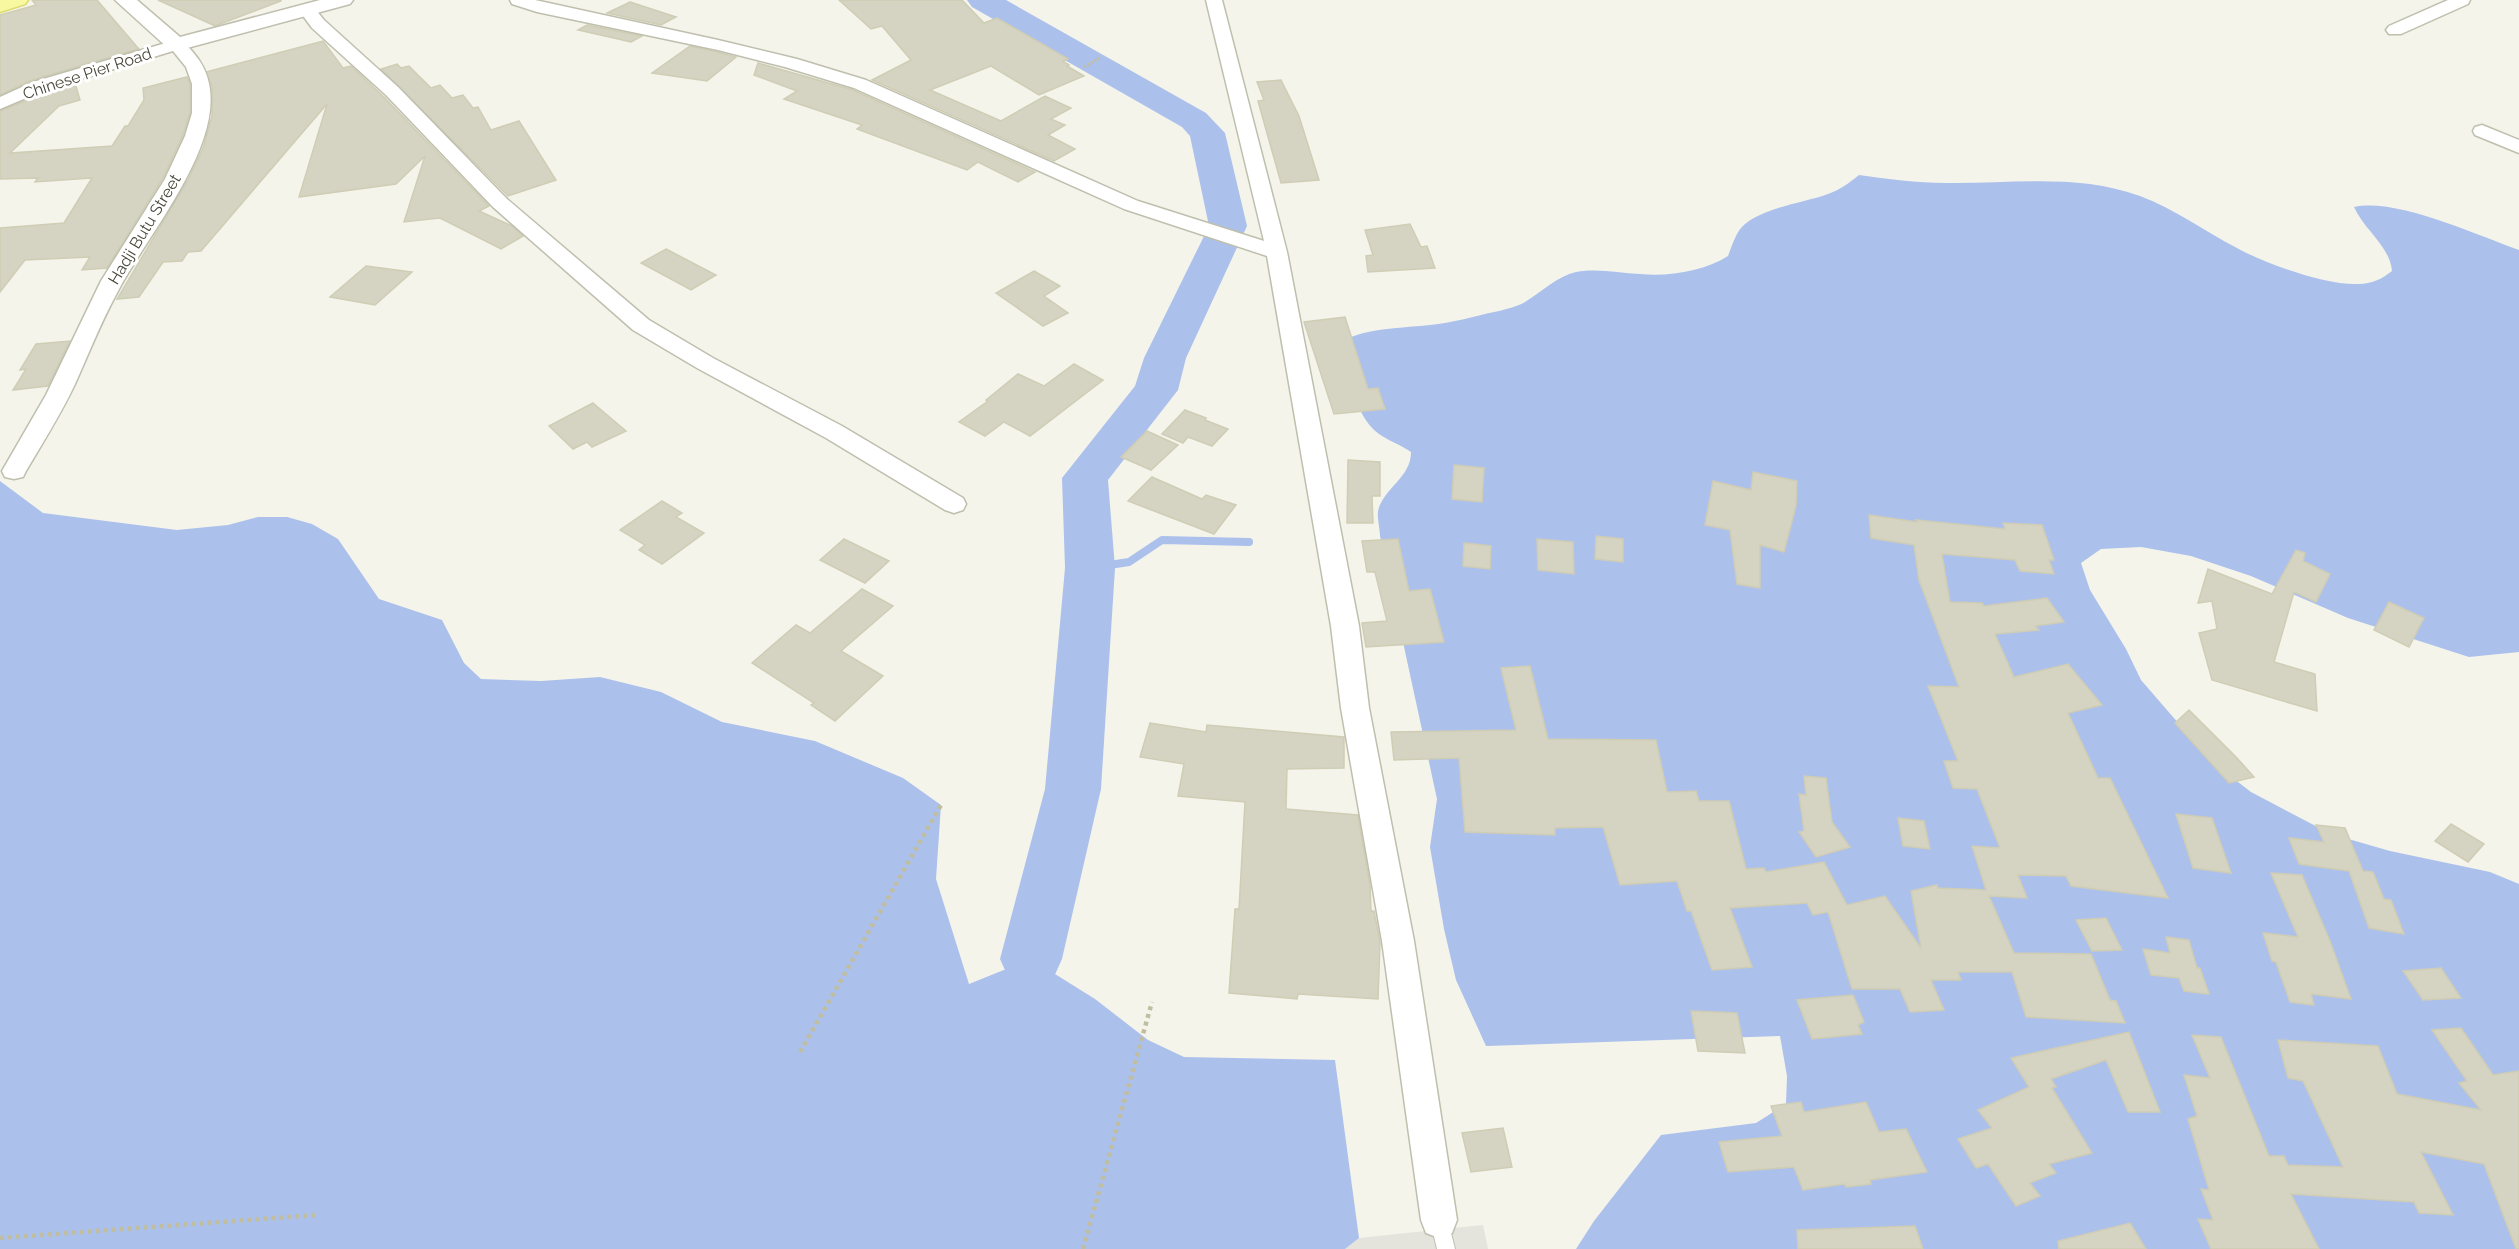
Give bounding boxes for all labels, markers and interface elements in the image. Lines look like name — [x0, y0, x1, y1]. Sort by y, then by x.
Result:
street label: Chinese Pier Road — [20, 44, 154, 103]
street label: Hadji Butu Street — [104, 170, 185, 288]

